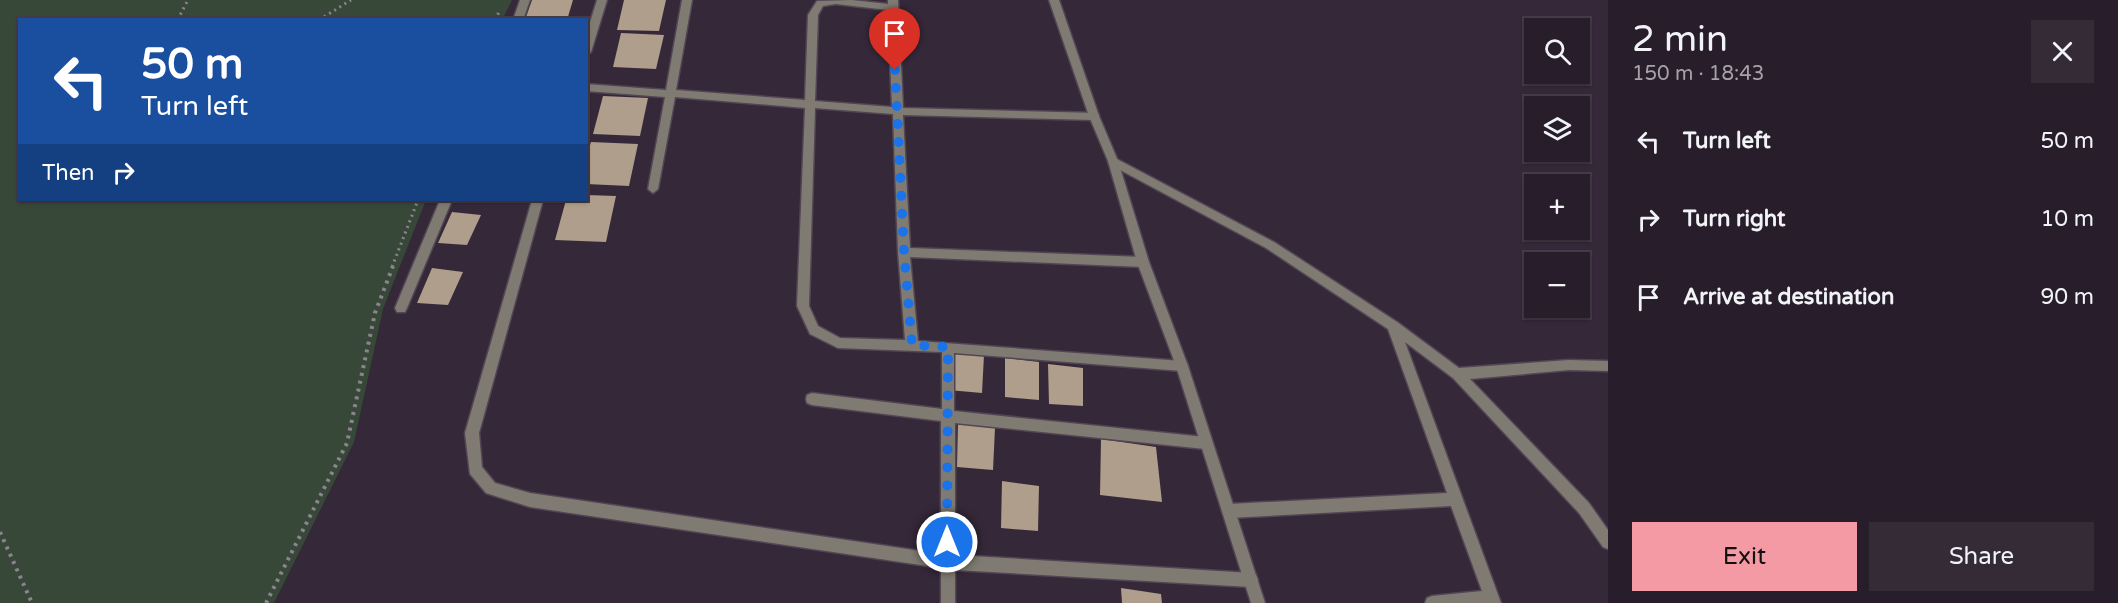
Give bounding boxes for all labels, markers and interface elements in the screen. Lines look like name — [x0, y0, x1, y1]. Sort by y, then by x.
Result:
pin — [869, 8, 920, 70]
icon: arrive — [878, 17, 911, 50]
map controls — [1524, 18, 1590, 318]
button: search — [1524, 18, 1590, 84]
text: 2 min — [1632, 18, 1728, 61]
button: close — [2031, 20, 2094, 83]
text: 50 m — [141, 39, 243, 90]
icon: left — [42, 42, 120, 120]
text: 150 m · 18:43 — [1632, 62, 1764, 86]
text: Turn left — [141, 90, 248, 123]
button: layers — [1524, 96, 1590, 162]
icon: left — [1632, 125, 1665, 158]
text: Turn left — [1683, 128, 1771, 154]
text: 50 m — [2040, 128, 2094, 154]
icon: right — [107, 156, 140, 189]
text: Then — [42, 160, 95, 186]
button: + — [1524, 174, 1590, 240]
icon: right — [1632, 203, 1665, 236]
text: Turn right — [1683, 206, 1785, 232]
text: 10 m — [2040, 206, 2094, 232]
button: − — [1524, 252, 1590, 318]
icon: arrive — [1632, 281, 1665, 314]
text: Arrive at destination — [1683, 284, 1894, 310]
text: 90 m — [2040, 284, 2094, 310]
position arrow — [915, 510, 979, 574]
button: Exit — [1632, 522, 1857, 591]
button: Share — [1869, 522, 2094, 591]

